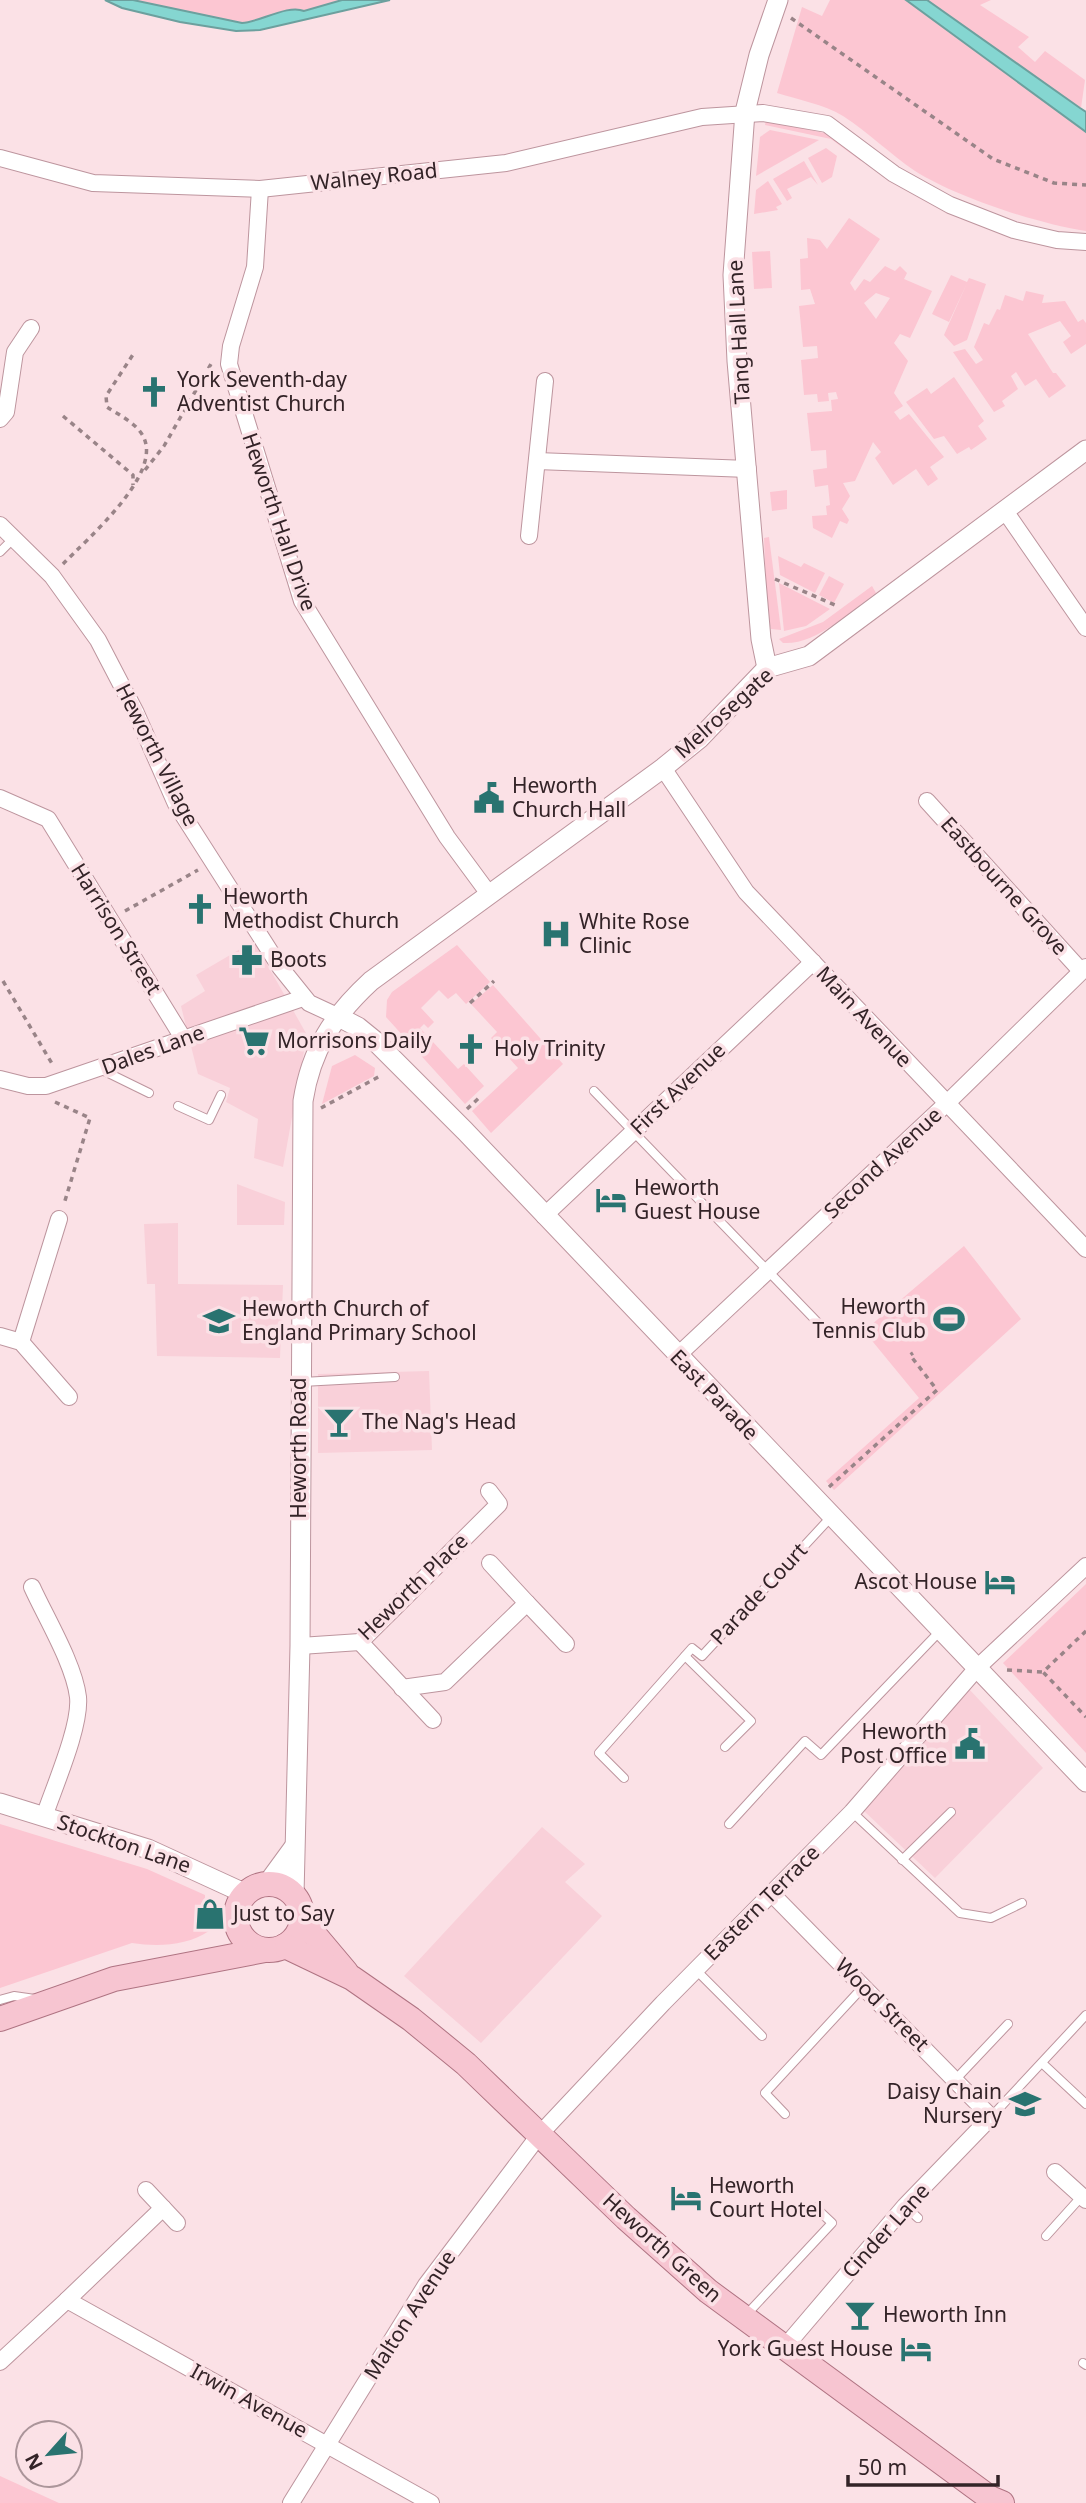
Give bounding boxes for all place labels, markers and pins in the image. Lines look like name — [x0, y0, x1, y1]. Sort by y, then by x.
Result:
place label: York Seventh-day Adventist Church — [177, 365, 347, 417]
church icon: York Seventh-day Adventist Church — [137, 375, 171, 409]
place label: Heworth Church Hall — [512, 771, 626, 823]
public building icon: Heworth Church Hall — [472, 781, 506, 815]
place label: Heworth Methodist Church — [223, 882, 399, 934]
church icon: Heworth Methodist Church — [183, 892, 217, 926]
place label: White Rose Clinic — [579, 907, 689, 959]
hospital icon: White Rose Clinic — [539, 917, 573, 951]
pharmacy icon: Boots — [230, 943, 264, 977]
place label: Boots — [270, 945, 327, 973]
supermarket icon: Morrisons Daily — [237, 1024, 271, 1058]
place label: Morrisons Daily — [277, 1026, 432, 1054]
church icon: Holy Trinity — [454, 1032, 488, 1066]
place label: Holy Trinity — [494, 1034, 606, 1062]
place label: Heworth Guest House — [634, 1173, 760, 1225]
hotel icon: Heworth Guest House — [594, 1183, 628, 1217]
place label: Heworth Tennis Club — [812, 1292, 926, 1344]
place label: Heworth Church of England Primary School — [242, 1294, 477, 1346]
sports icon: Heworth Tennis Club — [932, 1302, 966, 1336]
school or university icon: Heworth Church of England Primary School — [202, 1304, 236, 1338]
bar icon: The Nag's Head — [322, 1405, 356, 1439]
place label: The Nag's Head — [362, 1407, 516, 1435]
hotel icon: Ascot House — [983, 1565, 1017, 1599]
place label: Ascot House — [855, 1567, 977, 1595]
place label: Heworth Post Office — [840, 1717, 947, 1769]
public building icon: Heworth Post Office — [953, 1727, 987, 1761]
shop icon: Just to Say — [193, 1897, 227, 1931]
place label: Just to Say — [231, 1899, 335, 1927]
place label: Daisy Chain Nursery — [887, 2077, 1002, 2129]
school or university icon: Daisy Chain Nursery — [1008, 2087, 1042, 2121]
place label: Heworth Court Hotel — [709, 2171, 823, 2223]
hotel icon: Heworth Court Hotel — [669, 2181, 703, 2215]
bar icon: Heworth Inn — [843, 2298, 877, 2332]
place label: Heworth Inn — [883, 2300, 1007, 2328]
hotel icon: York Guest House — [899, 2332, 933, 2366]
place label: York Guest House — [718, 2334, 893, 2362]

